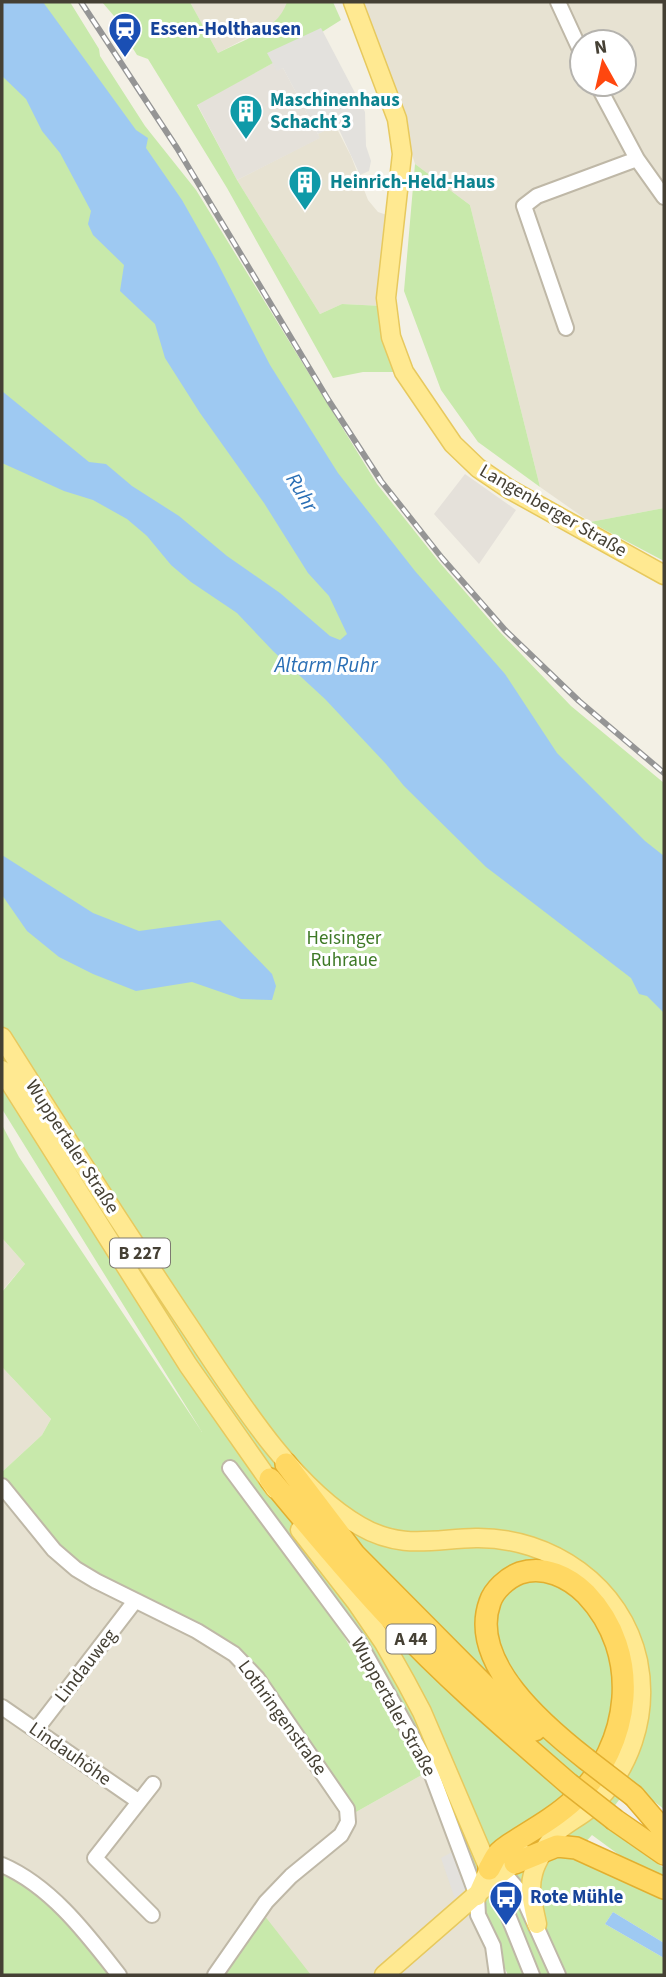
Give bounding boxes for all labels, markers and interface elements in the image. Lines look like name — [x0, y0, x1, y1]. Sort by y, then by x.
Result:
station icon: Essen-Holthausen — [106, 10, 144, 59]
place label: Essen-Holthausen — [150, 16, 301, 43]
north arrow — [568, 28, 638, 98]
text: N — [593, 33, 609, 62]
place label: Maschinenhaus Schacht 3 — [270, 87, 400, 136]
building icon: Maschinenhaus Schacht 3 — [227, 92, 265, 141]
building icon: Heinrich-Held-Haus — [286, 163, 324, 212]
place label: Heinrich-Held-Haus — [330, 169, 495, 196]
street label: Langenberger Straße — [474, 458, 632, 564]
water label: Ruhr — [279, 467, 326, 518]
water label: Altarm Ruhr — [273, 650, 378, 680]
park label: Heisinger Ruhraue — [307, 925, 382, 974]
street label: Wuppertaler Straße — [19, 1075, 125, 1219]
road number: B 227 — [110, 1238, 170, 1268]
street label: Lindauweg — [49, 1623, 124, 1709]
road number: A 44 — [386, 1624, 436, 1654]
street label: Wuppertaler Straße — [344, 1633, 442, 1781]
street label: Lothringenstraße — [231, 1655, 333, 1781]
street label: Lindauhöhe — [23, 1716, 117, 1792]
bus stop icon: Rote Mühle — [487, 1878, 525, 1927]
place label: Rote Mühle — [530, 1884, 624, 1911]

